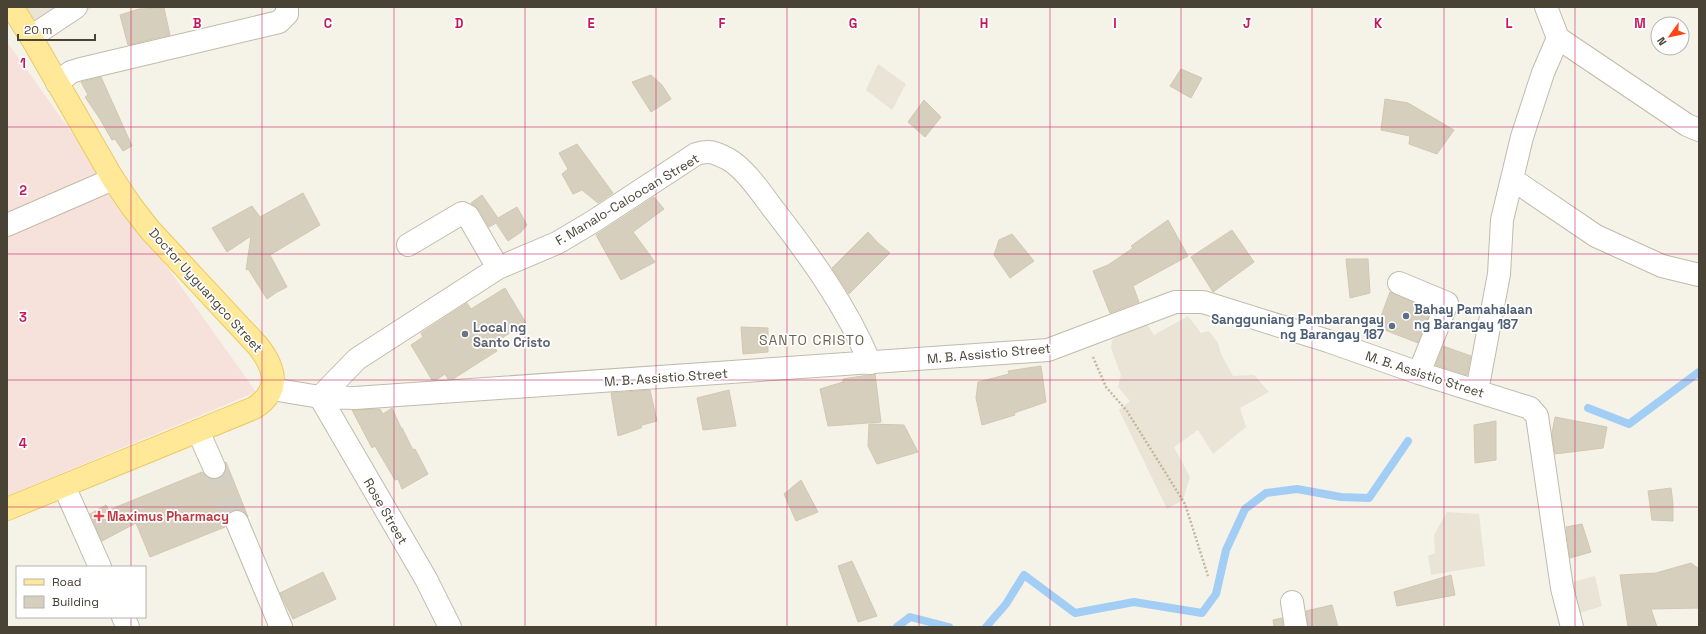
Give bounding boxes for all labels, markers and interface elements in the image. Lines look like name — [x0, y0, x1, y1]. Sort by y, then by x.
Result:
text: B — [193, 15, 202, 32]
text: C — [324, 15, 332, 32]
text: D — [455, 15, 464, 32]
text: E — [587, 15, 595, 32]
text: F — [719, 15, 726, 32]
text: G — [849, 15, 857, 32]
text: H — [980, 15, 988, 32]
text: I — [1113, 15, 1117, 32]
text: J — [1243, 15, 1251, 32]
text: K — [1374, 15, 1383, 32]
text: L — [1505, 15, 1513, 32]
text: M — [1634, 15, 1646, 32]
scale bar — [18, 16, 95, 42]
north arrow — [1650, 16, 1690, 56]
text: 20 m — [24, 22, 52, 38]
text: N — [1654, 35, 1669, 48]
text: 1 — [20, 55, 26, 72]
street label: F. Manalo-Caloocan Street — [552, 150, 702, 249]
text: 2 — [19, 182, 27, 199]
street label: Doctor Uyguangco Street — [145, 225, 266, 356]
place label: Bahay Pamahalaan ng Barangay 187 — [1414, 301, 1533, 333]
text: 3 — [19, 309, 27, 326]
place label: Sangguniang Pambarangay ng Barangay 187 — [1211, 311, 1384, 343]
marker: Bahay Pamahalaan ng Barangay 187 — [1401, 311, 1411, 321]
place label: Local ng Santo Cristo — [473, 319, 551, 351]
marker: Sangguniang Pambarangay ng Barangay 187 — [1387, 321, 1397, 331]
marker: Local ng Santo Cristo — [460, 329, 470, 339]
district label: SANTO CRISTO — [759, 331, 865, 349]
street label: M. B. Assistio Street — [926, 340, 1052, 367]
street label: M. B. Assistio Street — [1363, 347, 1487, 402]
street label: M. B. Assistio Street — [604, 365, 729, 390]
text: 4 — [19, 435, 27, 452]
street label: Rose Street — [360, 475, 411, 547]
place label: Maximus Pharmacy — [107, 508, 229, 525]
marker: Maximus Pharmacy — [94, 511, 104, 521]
legend — [16, 566, 146, 618]
text: Road — [52, 574, 81, 590]
text: Building — [52, 594, 99, 610]

